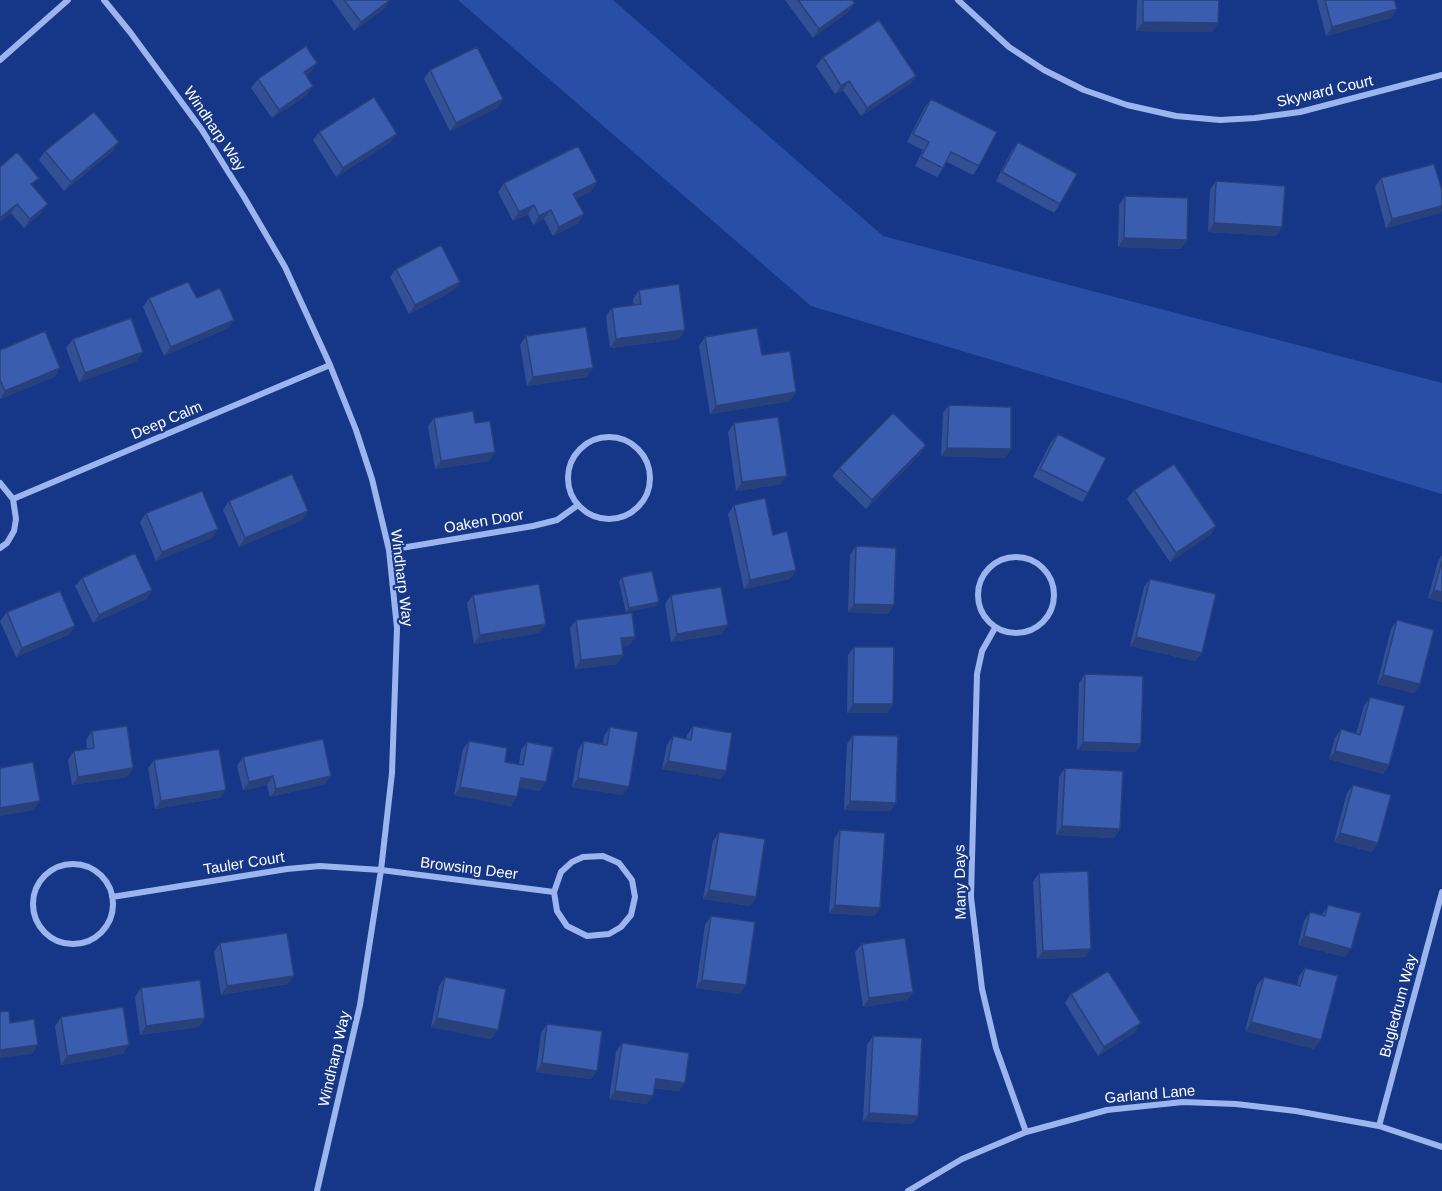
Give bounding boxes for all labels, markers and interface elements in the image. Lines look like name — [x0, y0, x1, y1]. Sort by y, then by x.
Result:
street label: Skyward Court — [1275, 72, 1375, 112]
street label: Windharp Way — [179, 83, 249, 175]
street label: Deep Calm — [129, 398, 205, 444]
street label: Oaken Door — [443, 506, 525, 538]
street label: Windharp Way — [386, 528, 416, 628]
street label: Many Days — [951, 844, 971, 920]
street label: Tauler Court — [202, 849, 286, 879]
street label: Browsing Deer — [419, 854, 519, 884]
street label: Bugledrum Way — [1377, 952, 1421, 1060]
street label: Windharp Way — [315, 1009, 355, 1109]
street label: Garland Lane — [1104, 1082, 1196, 1108]

